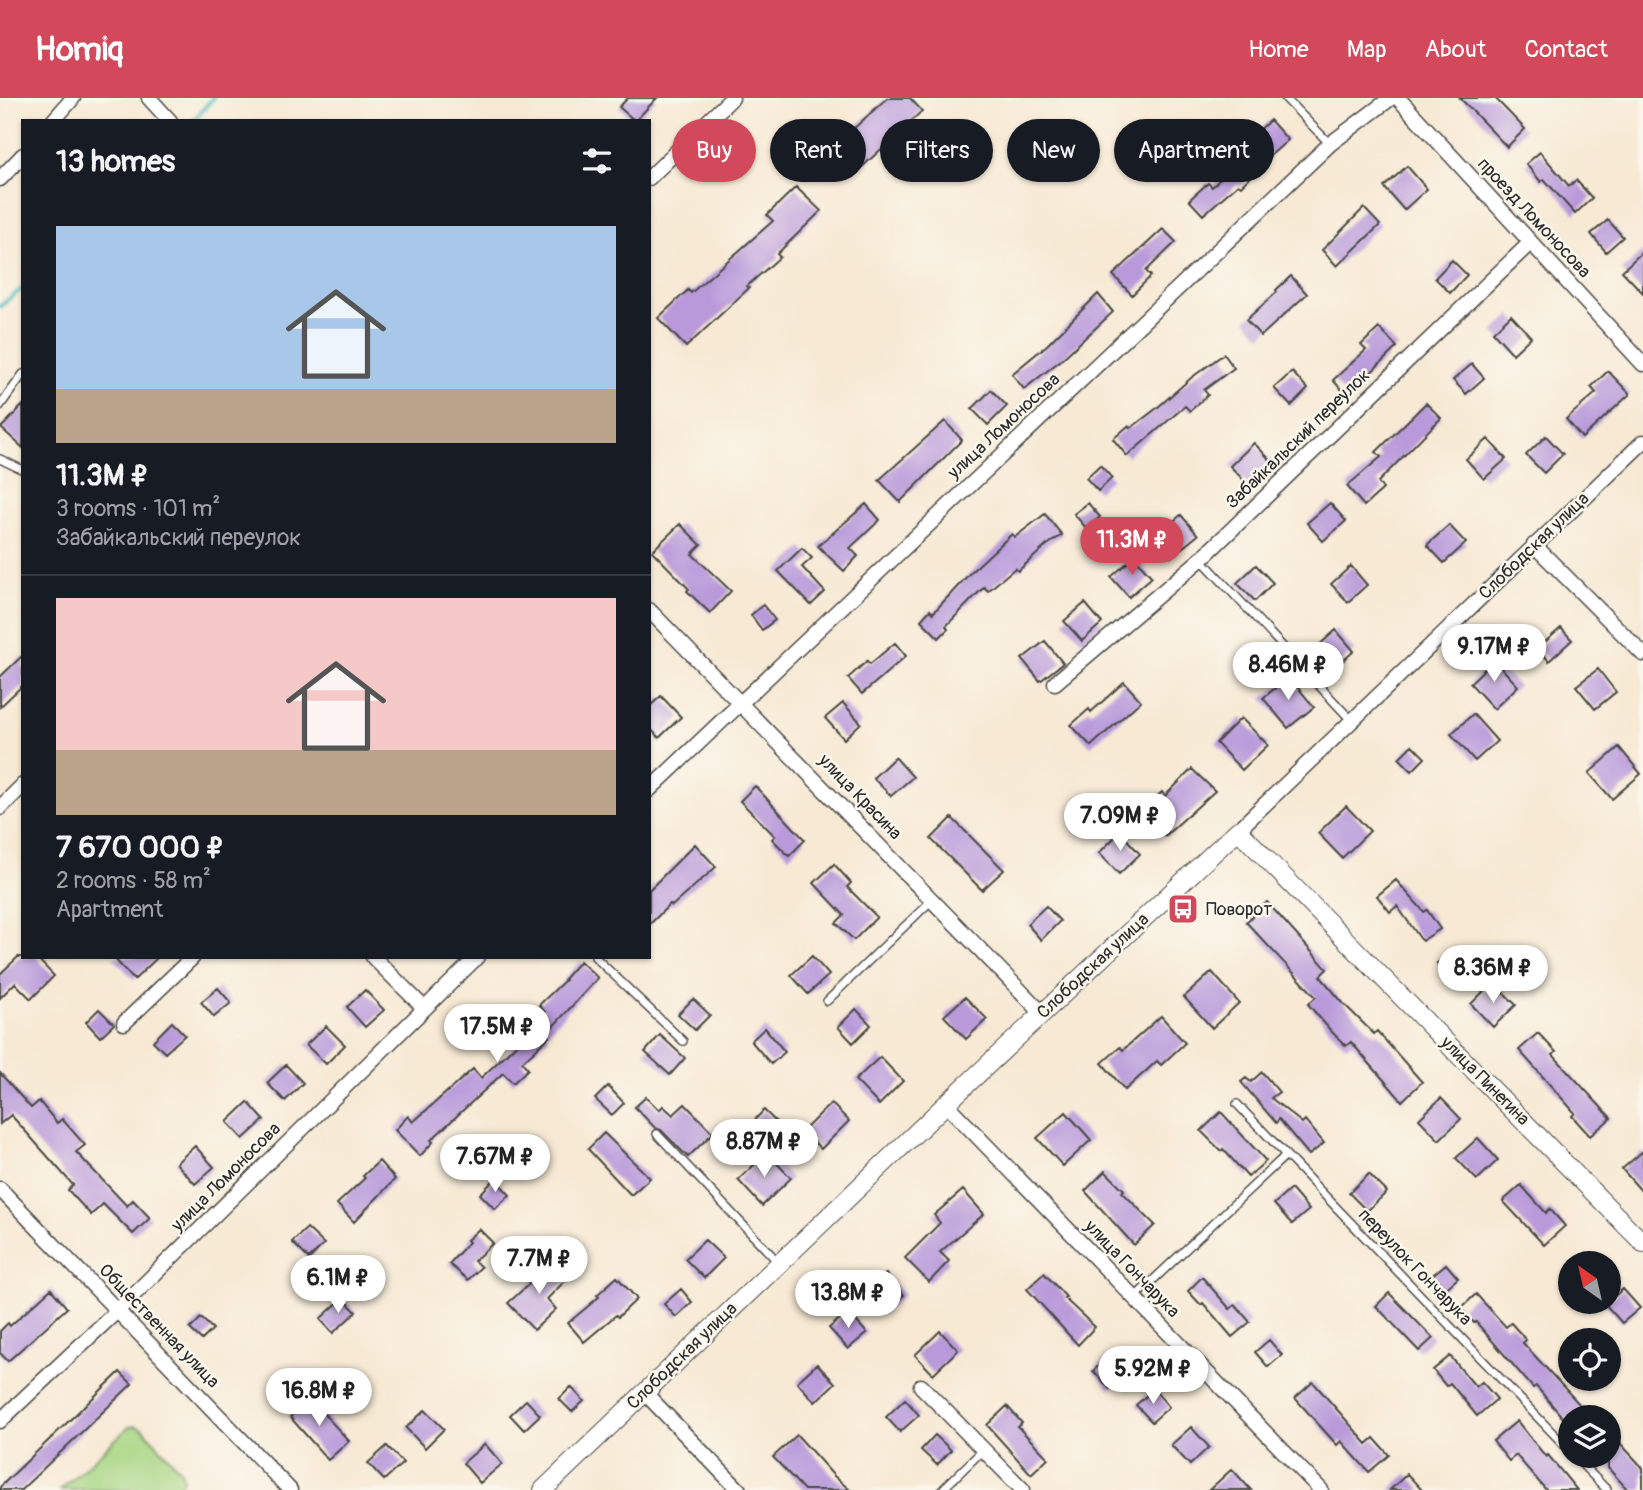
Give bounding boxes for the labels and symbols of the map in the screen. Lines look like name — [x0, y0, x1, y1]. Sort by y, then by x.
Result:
street label: проезд Ломоносова — [1472, 153, 1596, 283]
street label: Забайкальский переулок — [1221, 364, 1375, 514]
street label: улица Ломоносова — [942, 368, 1065, 485]
street label: Слободская улица — [1474, 487, 1594, 605]
pin: 11.3M ₽ — [1067, 518, 1197, 577]
pin: 9.17M ₽ — [1429, 624, 1559, 684]
pin: 8.46M ₽ — [1223, 642, 1353, 702]
street label: улица Красина — [813, 749, 907, 845]
pin: 7.09M ₽ — [1055, 794, 1185, 853]
bus stop icon: Поворот — [1166, 892, 1200, 926]
place label: Поворот — [1206, 898, 1272, 921]
street label: Слободская улица — [1032, 908, 1154, 1024]
pin: 8.36M ₽ — [1428, 946, 1558, 1005]
pin: 17.5M ₽ — [432, 1004, 562, 1064]
street label: улица Пинегина — [1435, 1031, 1534, 1130]
street label: улица Ломоносова — [166, 1117, 286, 1237]
pin: 8.87M ₽ — [699, 1119, 829, 1179]
pin: 7.67M ₽ — [430, 1134, 560, 1194]
street label: переулок Гончарука — [1353, 1204, 1477, 1330]
street label: улица Гончарука — [1079, 1215, 1184, 1323]
pin: 7.7M ₽ — [482, 1236, 596, 1296]
north arrow — [1558, 1251, 1620, 1314]
pin: 6.1M ₽ — [281, 1256, 395, 1315]
street label: Общественная улица — [94, 1259, 224, 1393]
pin: 13.8M ₽ — [783, 1270, 913, 1330]
street label: Слободская улица — [622, 1297, 742, 1415]
pin: 5.92M ₽ — [1088, 1346, 1218, 1406]
pin: 16.8M ₽ — [254, 1368, 384, 1428]

